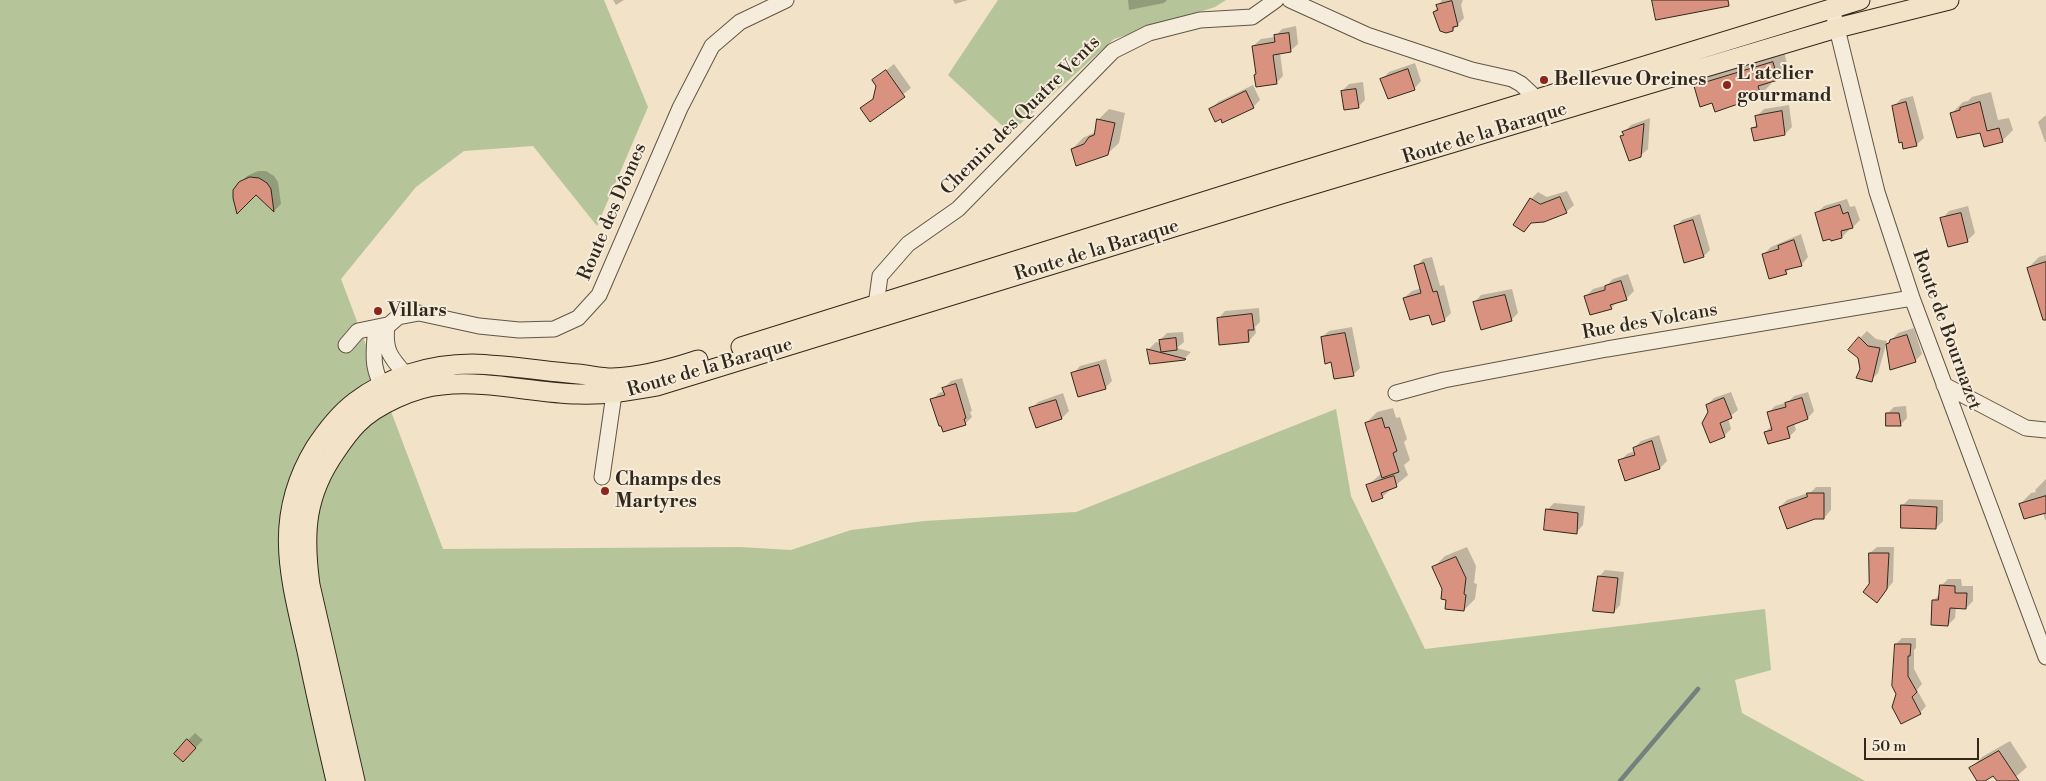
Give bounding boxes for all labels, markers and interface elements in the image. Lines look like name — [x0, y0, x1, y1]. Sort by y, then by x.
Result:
street label: Chemin des Quatre Vents — [936, 31, 1106, 201]
place label: L'atelier gourmand — [1737, 63, 1832, 107]
place label: Bellevue Orcines — [1554, 69, 1706, 91]
marker: Bellevue Orcines — [1538, 74, 1550, 86]
marker: L'atelier gourmand — [1721, 79, 1733, 91]
street label: Route de la Baraque — [1400, 98, 1570, 170]
street label: Route des Dômes — [574, 140, 652, 284]
street label: Route de la Baraque — [1012, 215, 1182, 287]
street label: Route de Bournazet — [1906, 247, 1986, 413]
street label: Rue des Volcans — [1580, 299, 1720, 345]
place label: Villars — [388, 300, 447, 322]
marker: Villars — [372, 305, 384, 317]
street label: Route de la Baraque — [625, 333, 795, 403]
place label: Champs des Martyres — [615, 469, 721, 513]
marker: Champs des Martyres — [599, 485, 611, 497]
scale bar — [1866, 728, 1981, 760]
text: 50 m — [1872, 737, 1906, 756]

